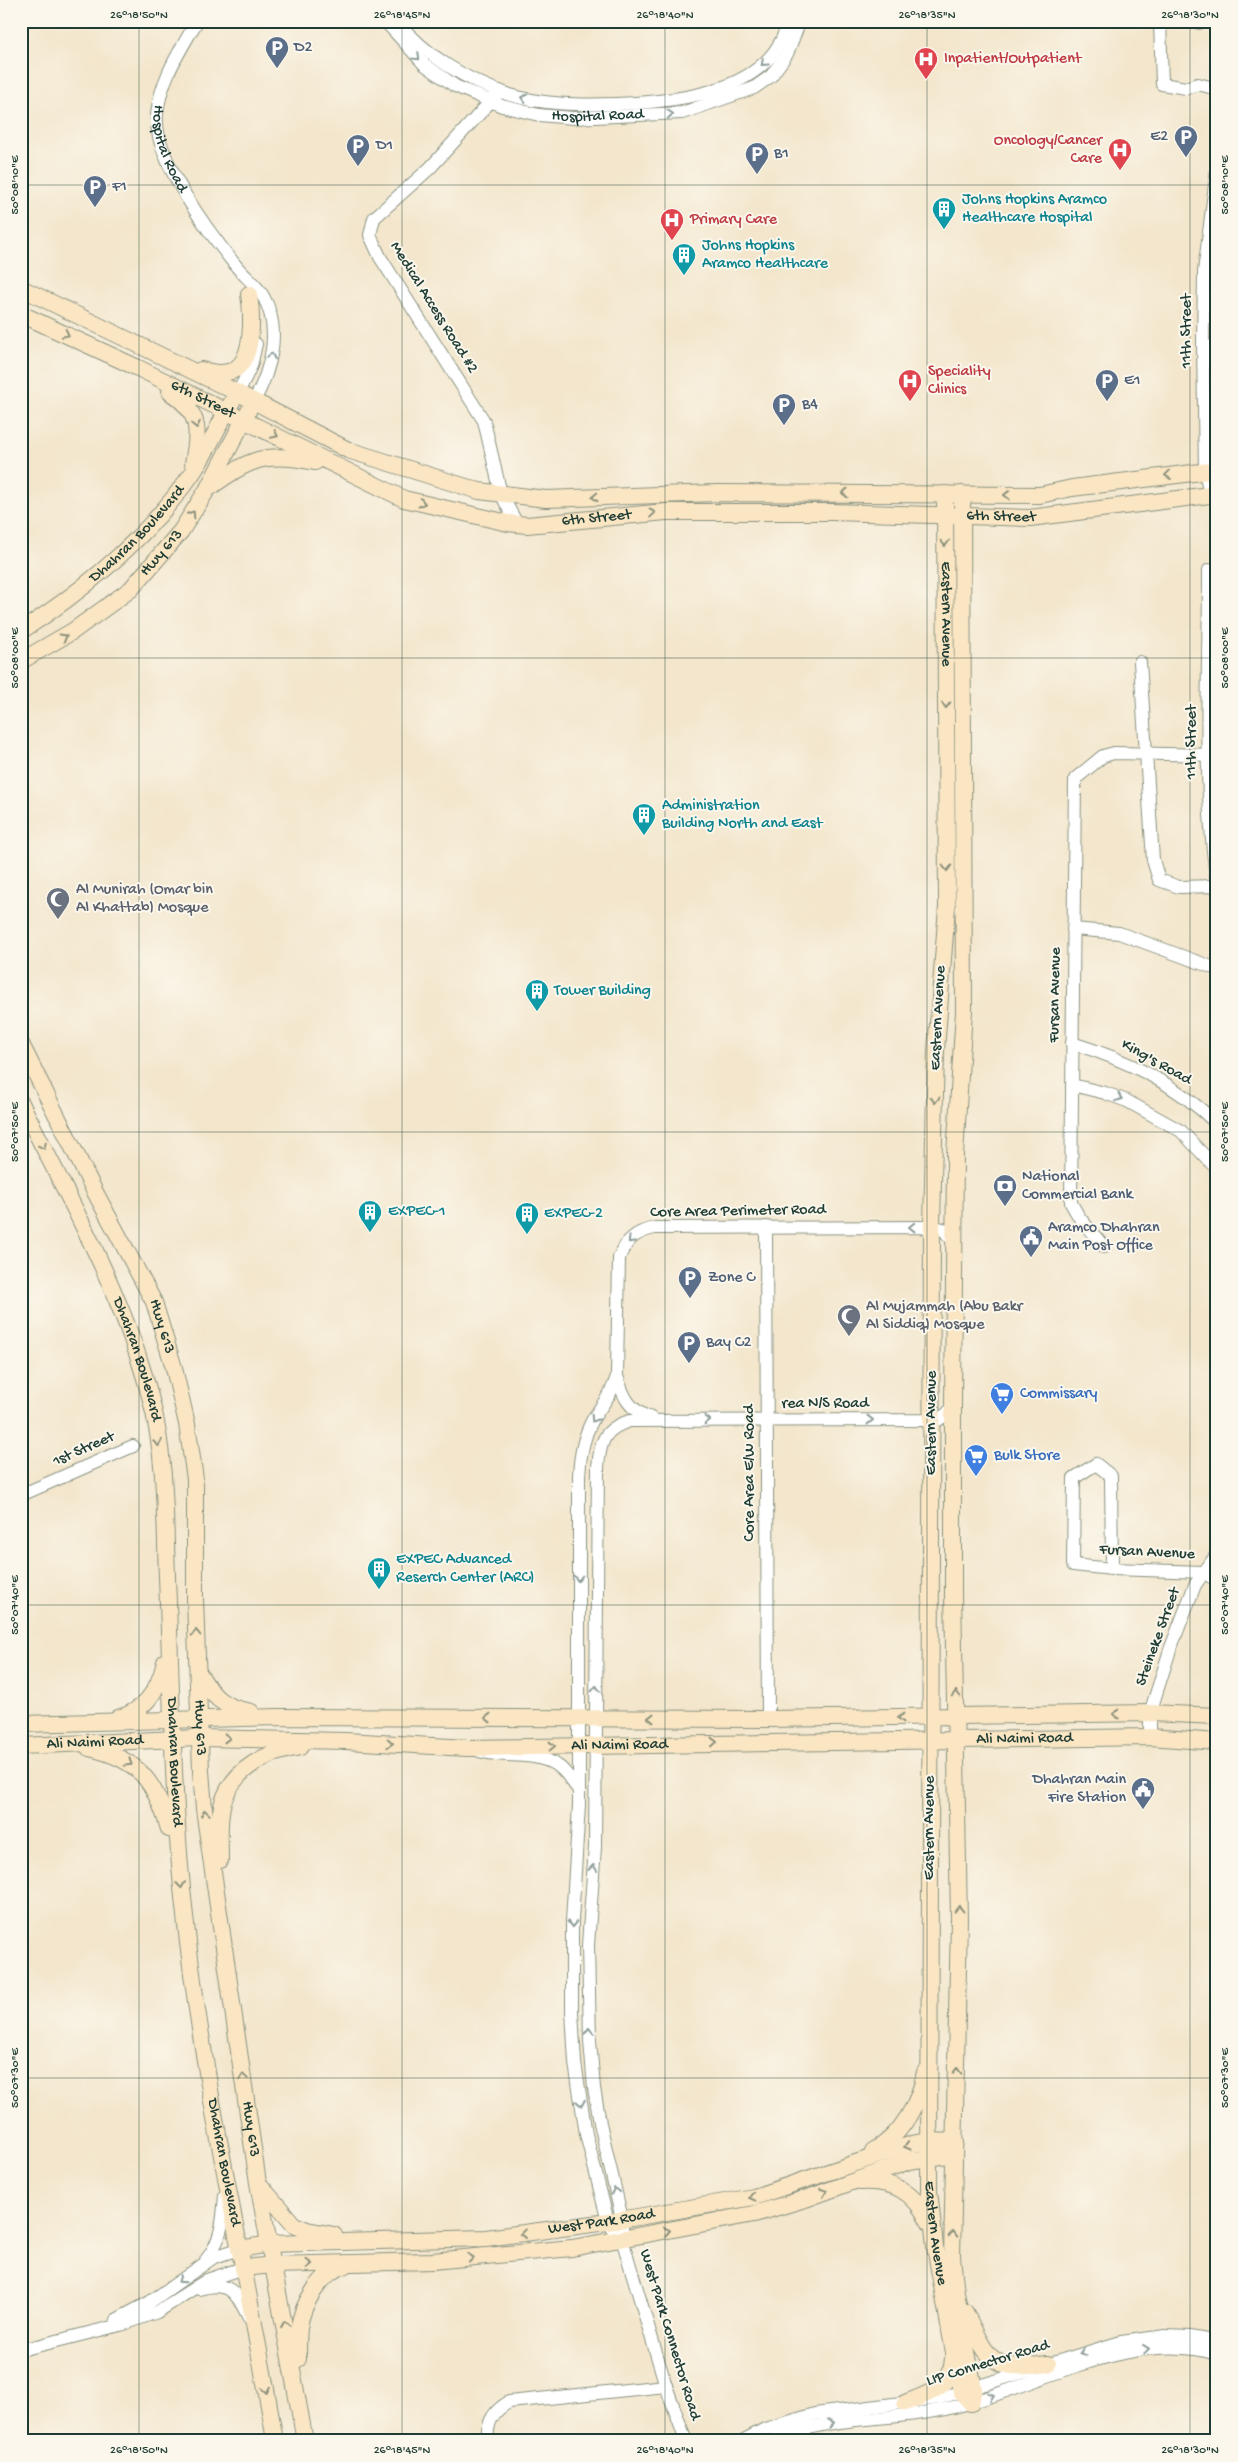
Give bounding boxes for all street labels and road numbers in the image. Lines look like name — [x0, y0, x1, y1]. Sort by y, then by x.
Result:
street label: Hospital Road — [147, 103, 192, 198]
street label: Hospital Road — [551, 105, 646, 128]
street label: Medical Access Road #2 — [385, 239, 481, 378]
street label: 11th Street — [1178, 292, 1197, 369]
street label: 6th Street — [167, 376, 240, 424]
street label: Dhahran Boulevard — [85, 480, 190, 588]
street label: 6th Street — [561, 506, 634, 531]
street label: 6th Street — [966, 507, 1039, 528]
street label: Hwy 613 — [136, 526, 187, 581]
street label: Eastern Avenue — [936, 562, 955, 667]
street label: 11th Street — [1183, 703, 1202, 780]
street label: Fursan Avenue — [1046, 946, 1066, 1044]
street label: Eastern Avenue — [927, 964, 951, 1071]
street label: King's Road — [1117, 1036, 1196, 1091]
street label: Core Area Perimeter Road — [650, 1201, 828, 1223]
street label: Dhahran Boulevard — [107, 1294, 165, 1425]
street label: Hwy 613 — [144, 1297, 179, 1356]
street label: Eastern Avenue — [923, 1370, 942, 1475]
street label: rea N/S Road — [781, 1395, 870, 1414]
street label: Core Area E/W Road — [741, 1403, 760, 1541]
street label: 1st Street — [49, 1427, 119, 1472]
street label: Fursan Avenue — [1098, 1541, 1196, 1565]
street label: Steineke Street — [1132, 1584, 1186, 1689]
street label: Dhahran Boulevard — [162, 1696, 187, 1829]
street label: Hwy 613 — [189, 1699, 210, 1756]
street label: Ali Naimi Road — [976, 1729, 1075, 1749]
street label: Ali Naimi Road — [46, 1731, 145, 1754]
street label: Ali Naimi Road — [571, 1735, 670, 1756]
street label: Eastern Avenue — [921, 1775, 940, 1880]
street label: Dhahran Boulevard — [202, 2096, 245, 2229]
street label: Hwy 613 — [237, 2100, 264, 2158]
street label: Eastern Avenue — [919, 2181, 951, 2287]
street label: West Park Road — [547, 2204, 658, 2239]
street label: West Park Connector Road — [634, 2247, 705, 2424]
street label: LIP Connector Road — [924, 2336, 1053, 2392]

